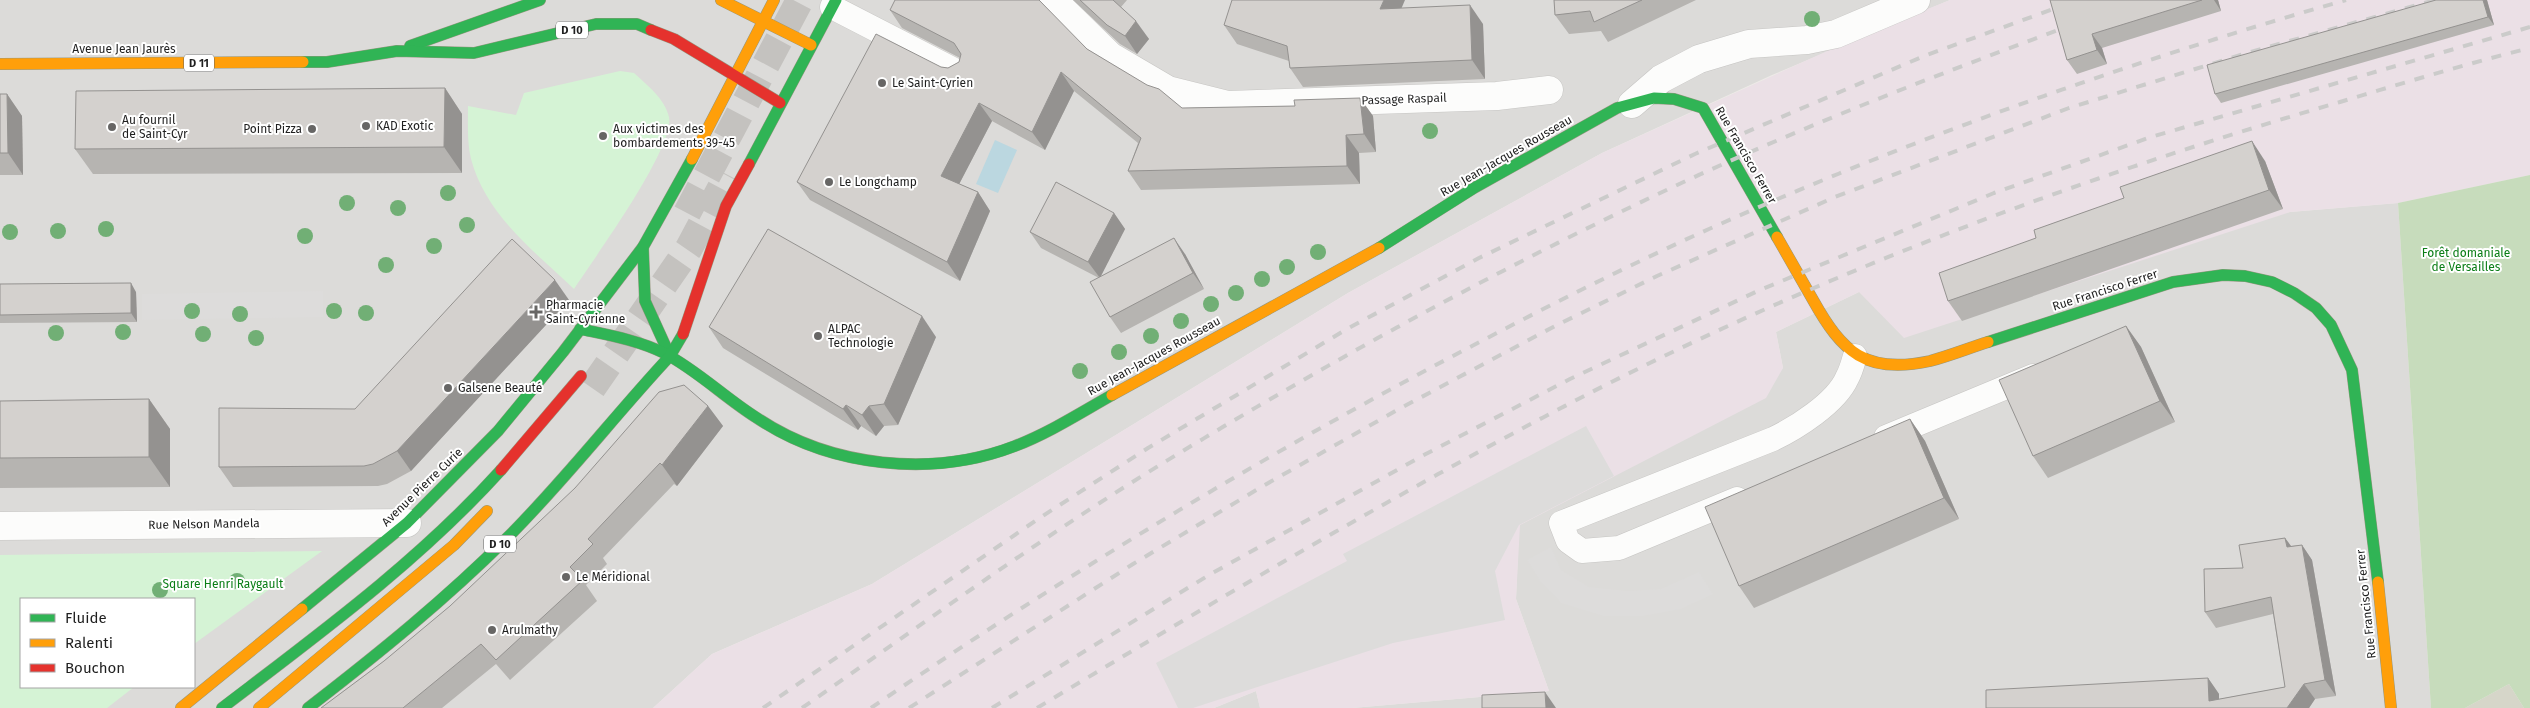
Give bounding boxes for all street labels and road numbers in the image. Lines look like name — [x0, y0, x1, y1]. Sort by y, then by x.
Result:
road number: D 10 — [556, 22, 588, 38]
street label: Avenue Jean Jaurès — [72, 42, 176, 56]
road number: D 11 — [184, 54, 214, 72]
street label: Passage Raspail — [1361, 90, 1447, 107]
street label: Rue Francisco Ferrer — [1713, 104, 1780, 206]
street label: Rue Jean-Jacques Rousseau — [1438, 113, 1574, 199]
street label: Rue Francisco Ferrer — [2051, 266, 2160, 314]
street label: Rue Jean-Jacques Rousseau — [1085, 314, 1223, 398]
street label: Avenue Pierre Curie — [379, 445, 465, 529]
street label: Rue Nelson Mandela — [148, 516, 260, 532]
road number: D 10 — [484, 536, 516, 552]
street label: Rue Francisco Ferrer — [2353, 548, 2379, 659]

